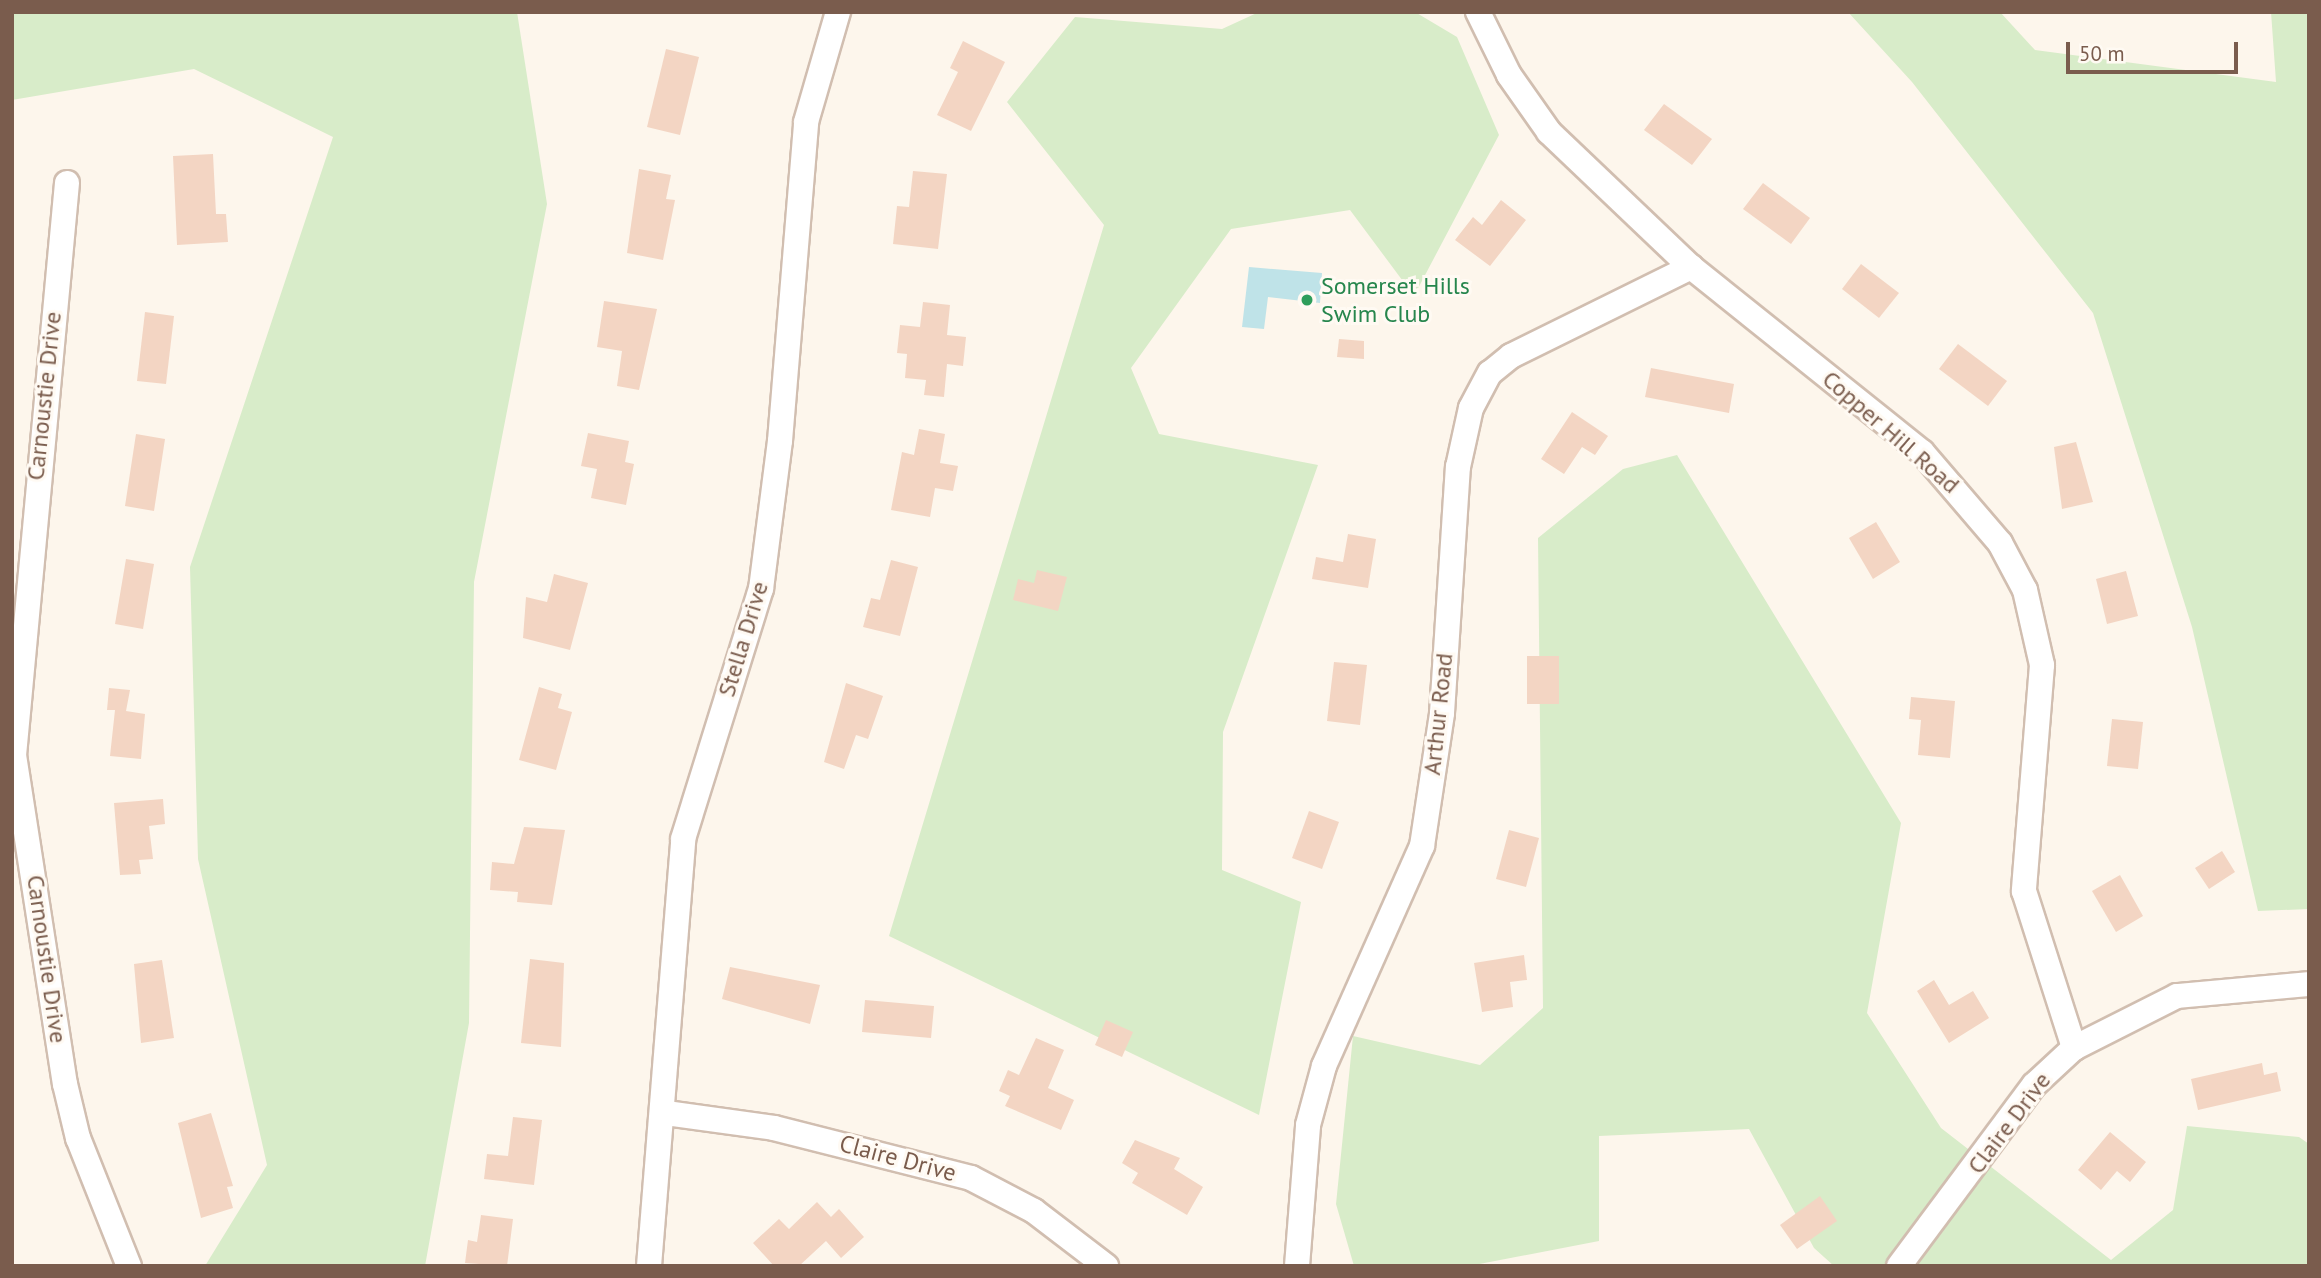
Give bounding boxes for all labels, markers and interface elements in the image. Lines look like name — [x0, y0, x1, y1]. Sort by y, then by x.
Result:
scale bar — [2069, 28, 2240, 72]
text: 50 m — [2079, 40, 2125, 67]
place label: Somerset Hills Swim Club — [1321, 272, 1470, 328]
marker: Somerset Hills Swim Club — [1299, 292, 1315, 308]
street label: Carnoustie Drive — [21, 310, 67, 482]
street label: Copper Hill Road — [1817, 365, 1965, 499]
street label: Stella Drive — [712, 578, 774, 700]
street label: Arthur Road — [1417, 652, 1459, 776]
street label: Carnoustie Drive — [21, 873, 73, 1045]
street label: Claire Drive — [1962, 1067, 2056, 1179]
street label: Claire Drive — [837, 1129, 959, 1187]

